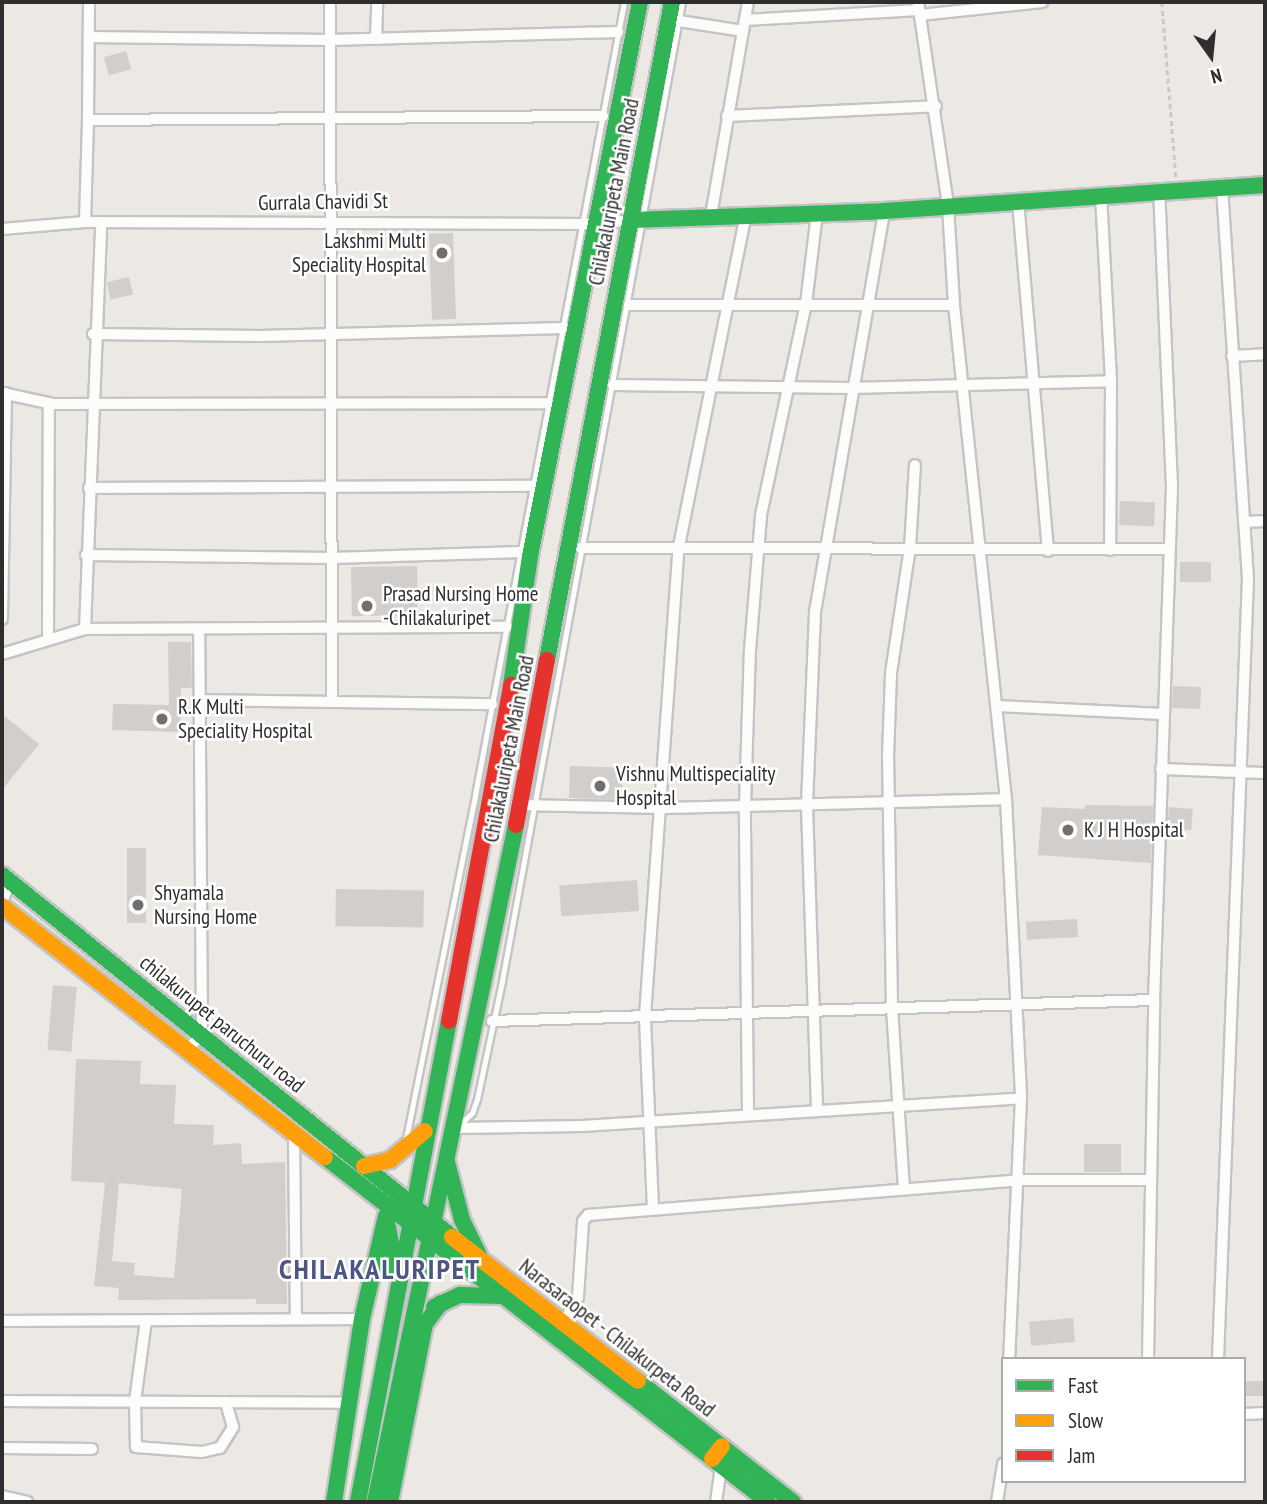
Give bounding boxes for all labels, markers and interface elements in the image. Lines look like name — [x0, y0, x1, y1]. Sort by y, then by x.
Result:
north arrow — [1176, 21, 1246, 91]
text: N — [1208, 63, 1225, 89]
street label: Chilakaluripeta Main Road — [584, 96, 644, 288]
street label: Gurrala Chavidi St — [258, 188, 388, 216]
place label: Lakshmi Multi Speciality Hospital — [291, 228, 426, 278]
marker: Lakshmi Multi Speciality Hospital — [432, 243, 452, 263]
place label: Prasad Nursing Home -Chilakaluripet — [383, 581, 538, 631]
marker: Prasad Nursing Home -Chilakaluripet — [357, 596, 377, 616]
street label: Chilakaluripeta Main Road — [479, 653, 539, 845]
place label: R.K Multi Speciality Hospital — [178, 694, 313, 744]
marker: R.K Multi Speciality Hospital — [152, 709, 172, 729]
place label: Vishnu Multispeciality Hospital — [616, 761, 775, 811]
marker: Vishnu Multispeciality Hospital — [590, 776, 610, 796]
place label: K J H Hospital — [1084, 817, 1184, 843]
marker: K J H Hospital — [1058, 820, 1078, 840]
place label: Shyamala Nursing Home — [154, 880, 257, 930]
marker: Shyamala Nursing Home — [128, 895, 148, 915]
street label: chilakurupet paruchuru road — [135, 950, 309, 1098]
district label: CHILAKALURIPET — [281, 1252, 479, 1286]
street label: Narasaraopet - Chilakurpeta Road — [513, 1253, 721, 1423]
legend — [1001, 1357, 1246, 1483]
text: Fast — [1068, 1372, 1098, 1399]
text: Slow — [1068, 1407, 1103, 1434]
text: Jam — [1068, 1442, 1095, 1469]

